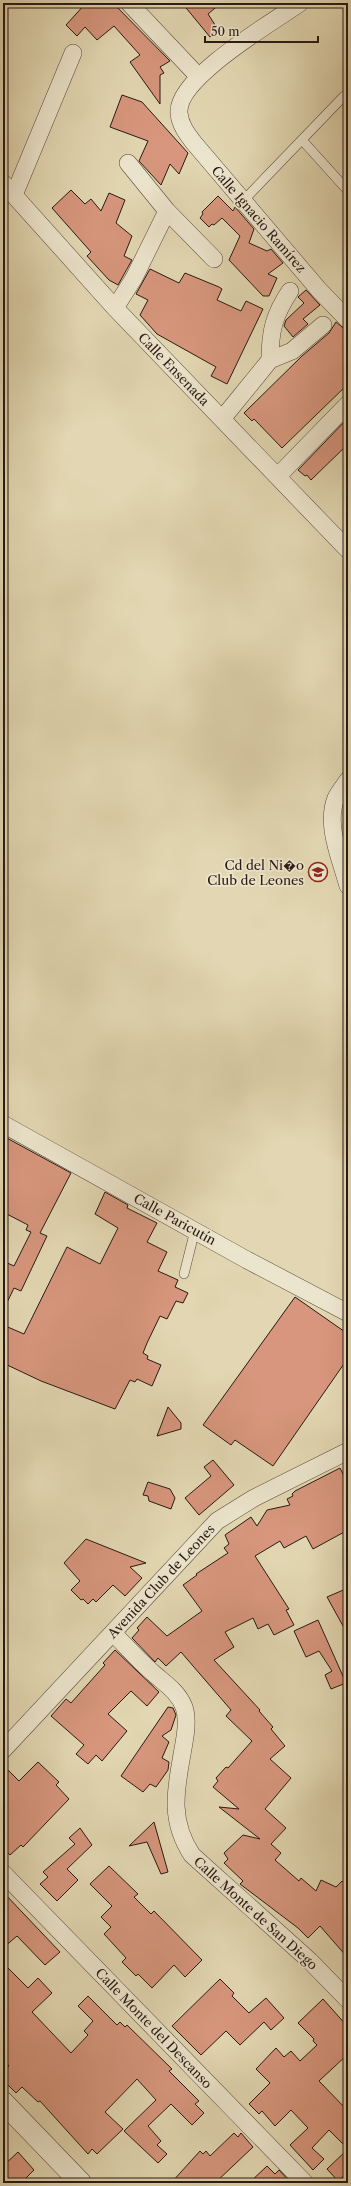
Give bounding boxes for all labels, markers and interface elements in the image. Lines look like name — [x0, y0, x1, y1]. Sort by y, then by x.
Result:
scale bar — [205, 18, 318, 44]
text: 50 m — [211, 24, 240, 39]
street label: Calle Ignacio Ramírez — [208, 162, 310, 276]
street label: Calle Ensenada — [135, 329, 213, 409]
place label: Cd del Ni�o Club de Leones — [207, 857, 304, 888]
school or university icon: Cd del Ni�o Club de Leones — [307, 861, 329, 883]
street label: Calle Paricutín — [131, 1190, 219, 1248]
street label: Avenida Club de Leones — [103, 1521, 218, 1642]
street label: Calle Monte de San Diego — [191, 1853, 321, 1973]
street label: Calle Monte del Descanso — [92, 1965, 216, 2092]

